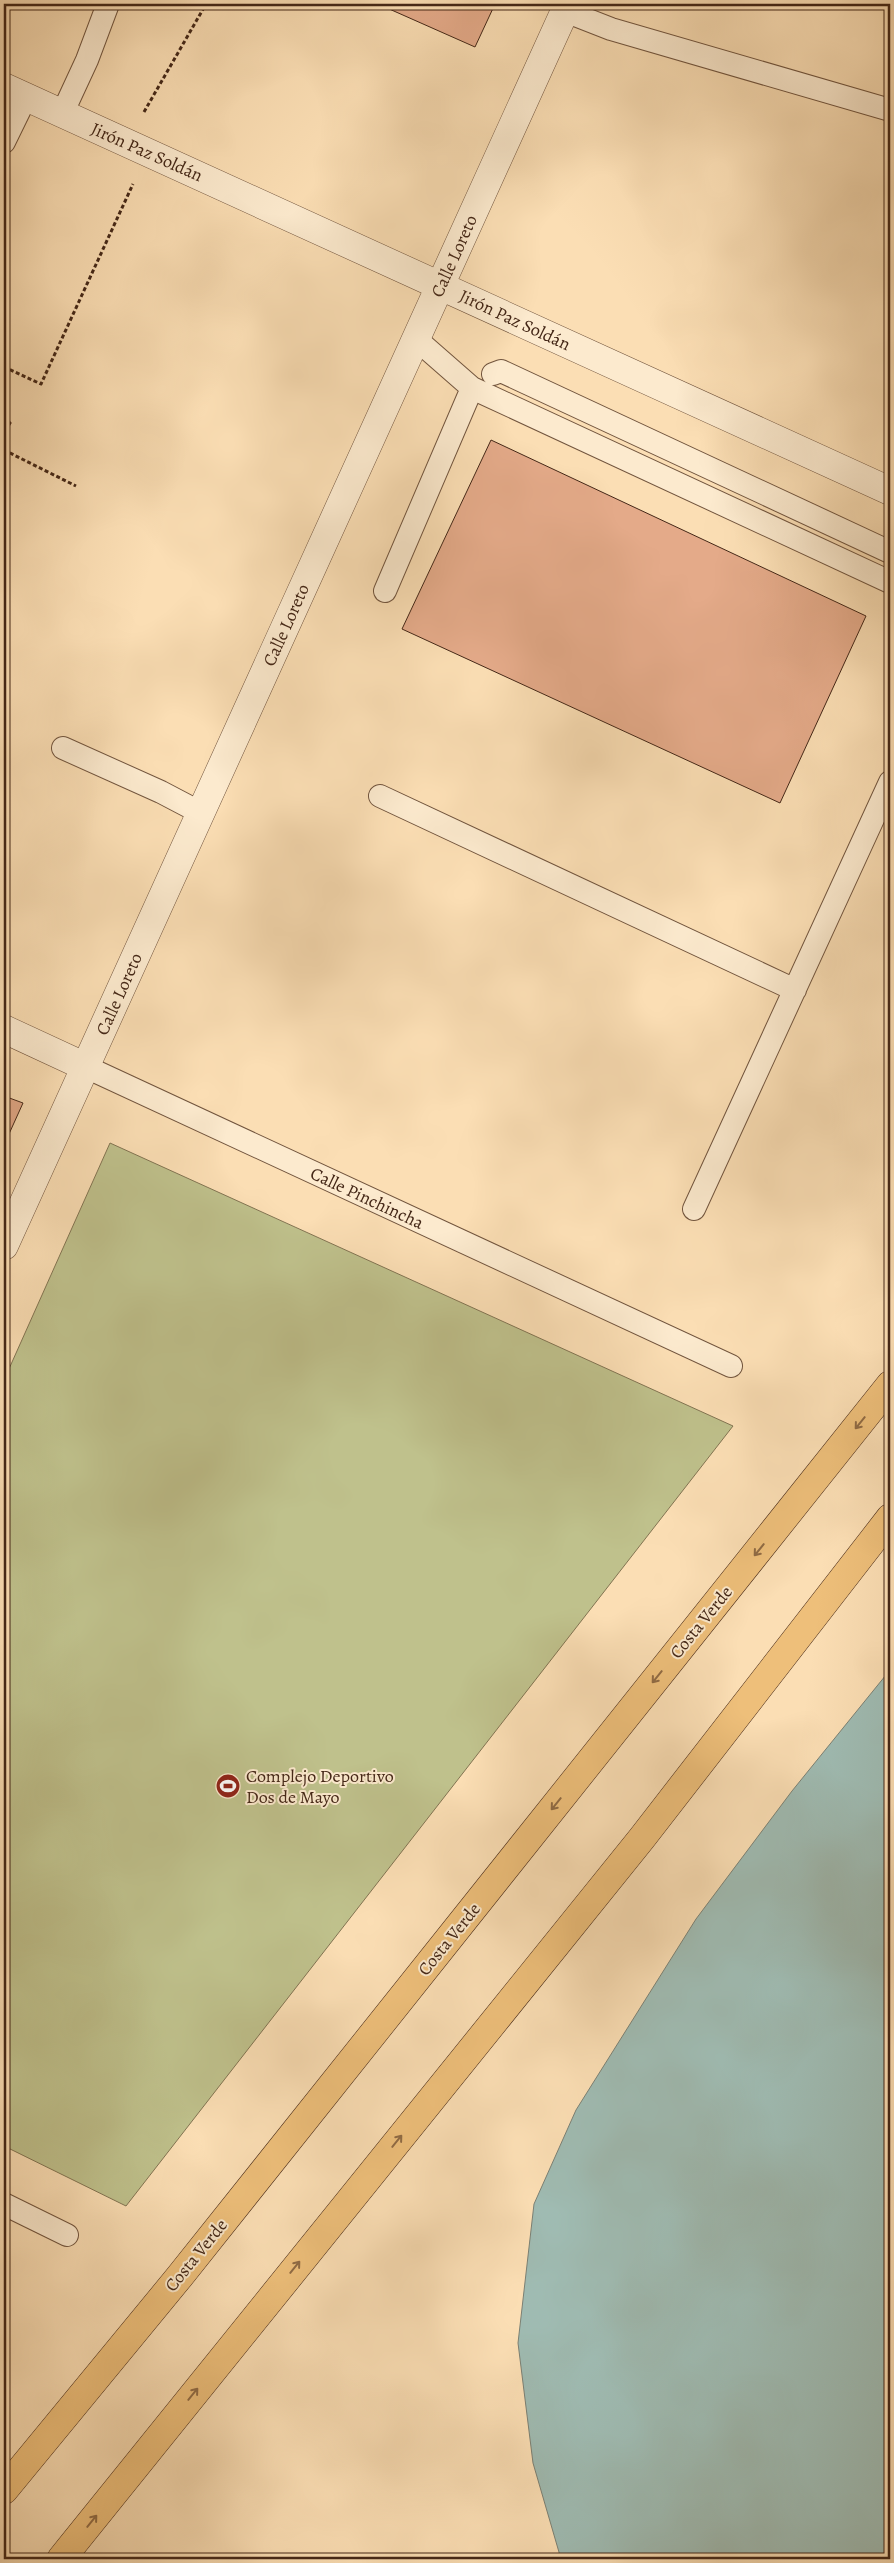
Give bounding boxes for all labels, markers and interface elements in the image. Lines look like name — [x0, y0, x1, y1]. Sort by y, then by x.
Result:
street label: Jirón Paz Soldán — [87, 117, 207, 187]
street label: Calle Loreto — [425, 211, 483, 301]
street label: Jirón Paz Soldán — [456, 284, 575, 356]
street label: Calle Loreto — [257, 580, 315, 670]
street label: Calle Loreto — [90, 949, 148, 1039]
street label: Calle Pinchincha — [306, 1161, 428, 1235]
one-way arrow — [854, 1416, 865, 1429]
one-way arrow — [753, 1543, 764, 1556]
street label: Costa Verde — [664, 1581, 738, 1663]
one-way arrow — [652, 1670, 663, 1683]
place label: Complejo Deportivo Dos de Mayo — [246, 1764, 394, 1809]
sports icon: Complejo Deportivo Dos de Mayo — [215, 1773, 241, 1799]
one-way arrow — [551, 1797, 562, 1810]
street label: Costa Verde — [412, 1898, 486, 1980]
one-way arrow — [391, 2135, 402, 2148]
street label: Costa Verde — [159, 2214, 233, 2296]
one-way arrow — [289, 2261, 300, 2274]
one-way arrow — [188, 2387, 198, 2401]
one-way arrow — [86, 2515, 97, 2528]

